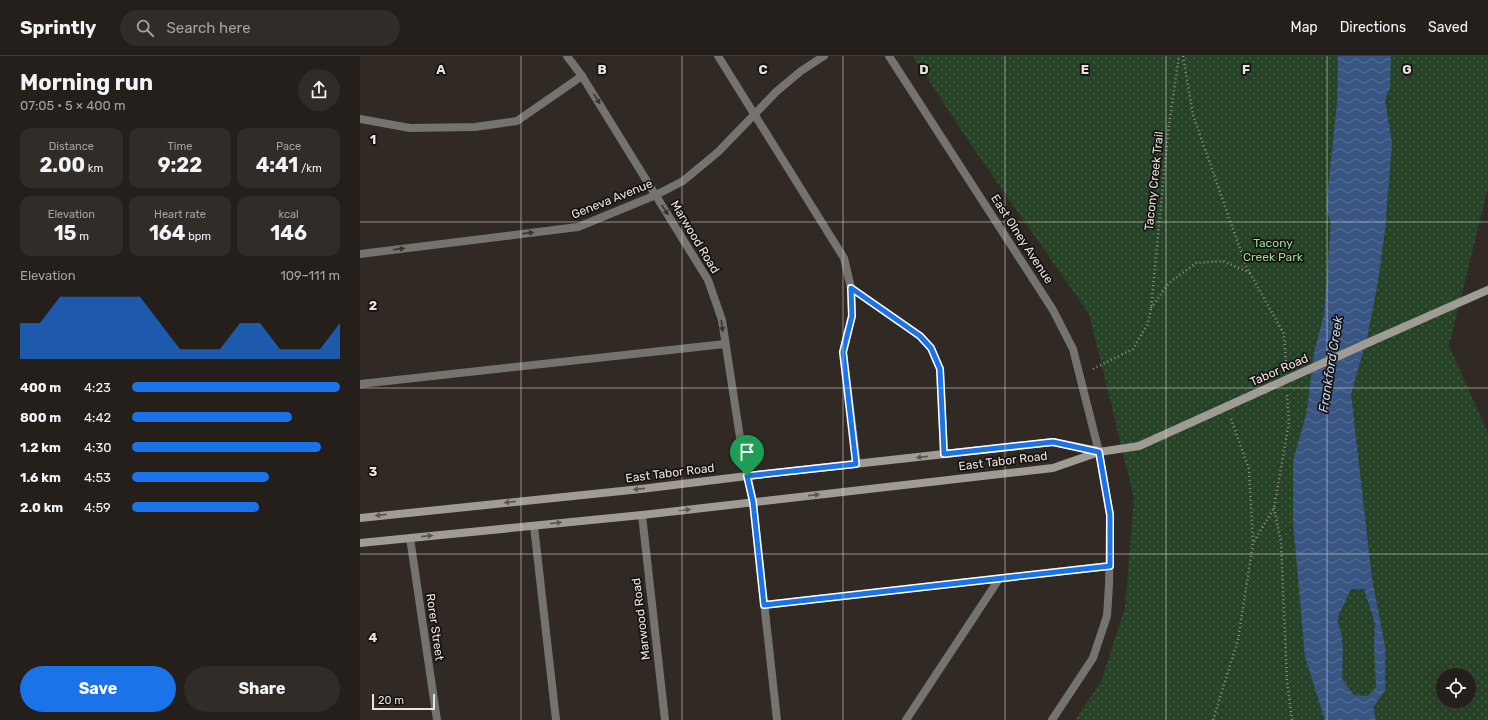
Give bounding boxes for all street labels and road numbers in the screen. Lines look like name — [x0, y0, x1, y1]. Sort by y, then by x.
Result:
street label: Tacony Creek Trail — [1142, 131, 1166, 231]
street label: Geneva Avenue — [569, 176, 655, 222]
street label: East Olney Avenue — [988, 192, 1056, 286]
street label: Marwood Road — [668, 198, 722, 276]
street label: Tabor Road — [1248, 351, 1310, 389]
street label: East Tabor Road — [958, 449, 1048, 473]
street label: East Tabor Road — [625, 461, 715, 485]
street label: Marwood Road — [629, 577, 653, 661]
street label: Rorer Street — [423, 592, 447, 662]

